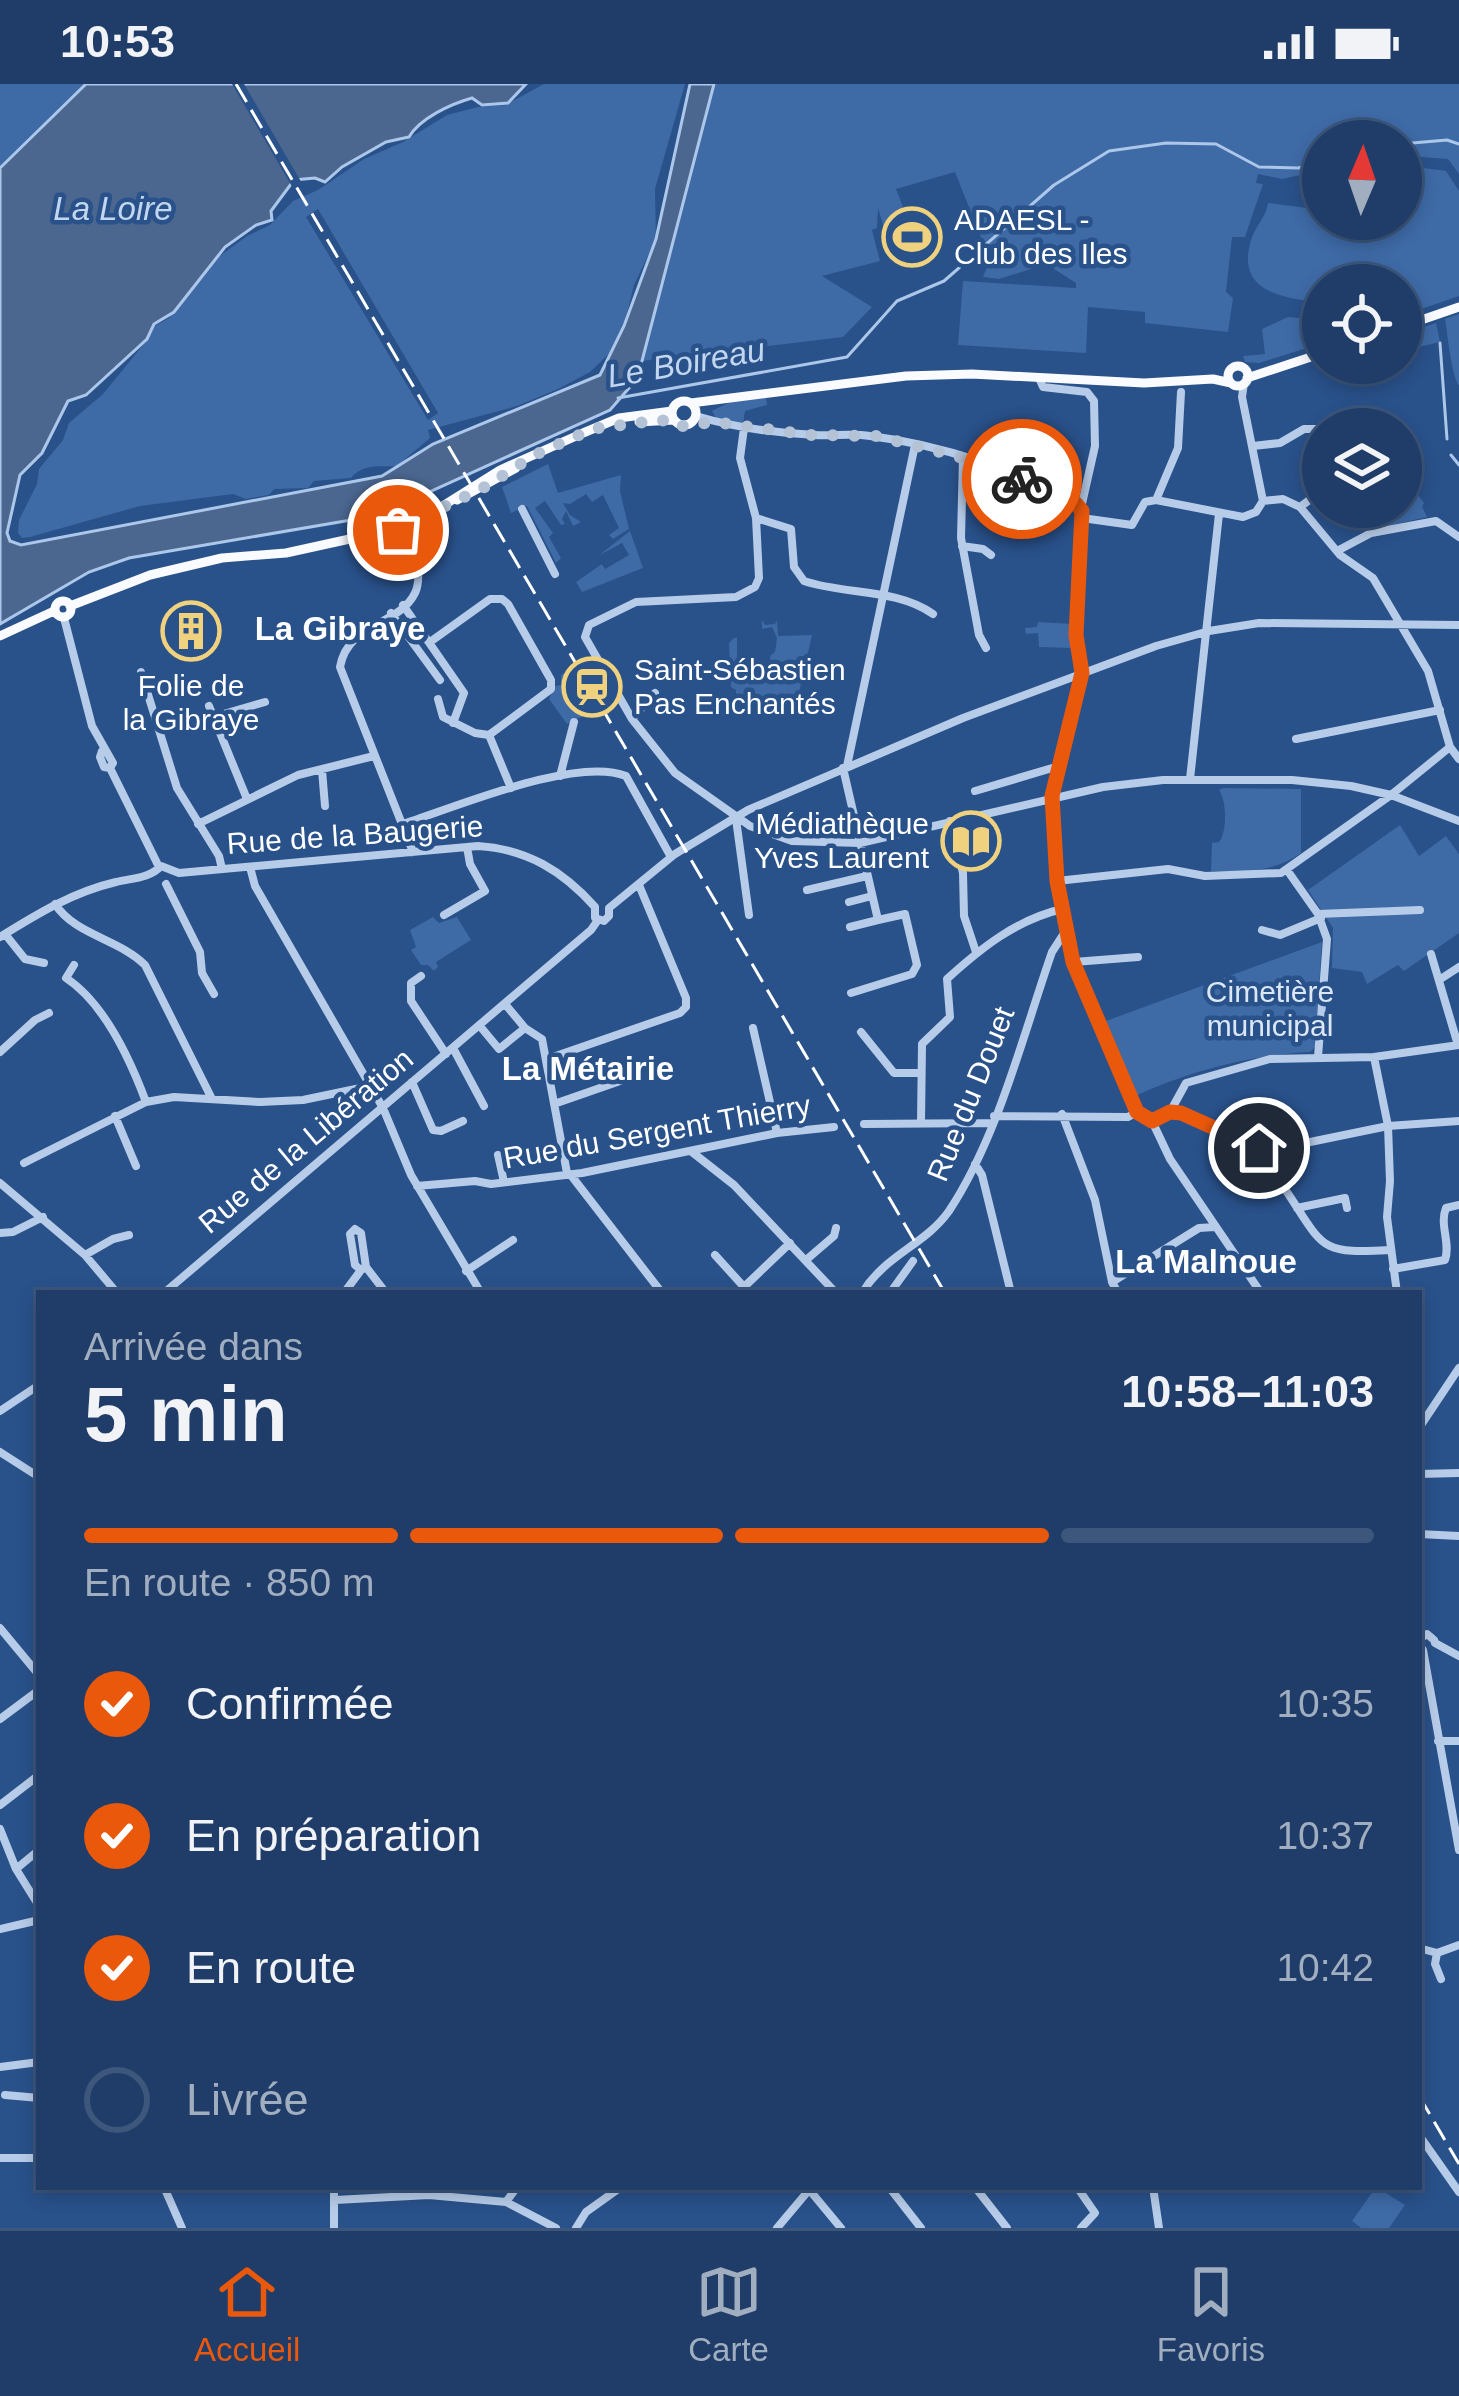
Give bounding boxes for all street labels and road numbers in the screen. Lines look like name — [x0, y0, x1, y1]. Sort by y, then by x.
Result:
street label: Rue de la Baugerie — [226, 809, 484, 860]
street label: Rue du Douet — [921, 1001, 1021, 1186]
street label: Rue de la Libération — [192, 1042, 419, 1240]
street label: Rue du Sergent Thierry — [501, 1088, 813, 1175]

